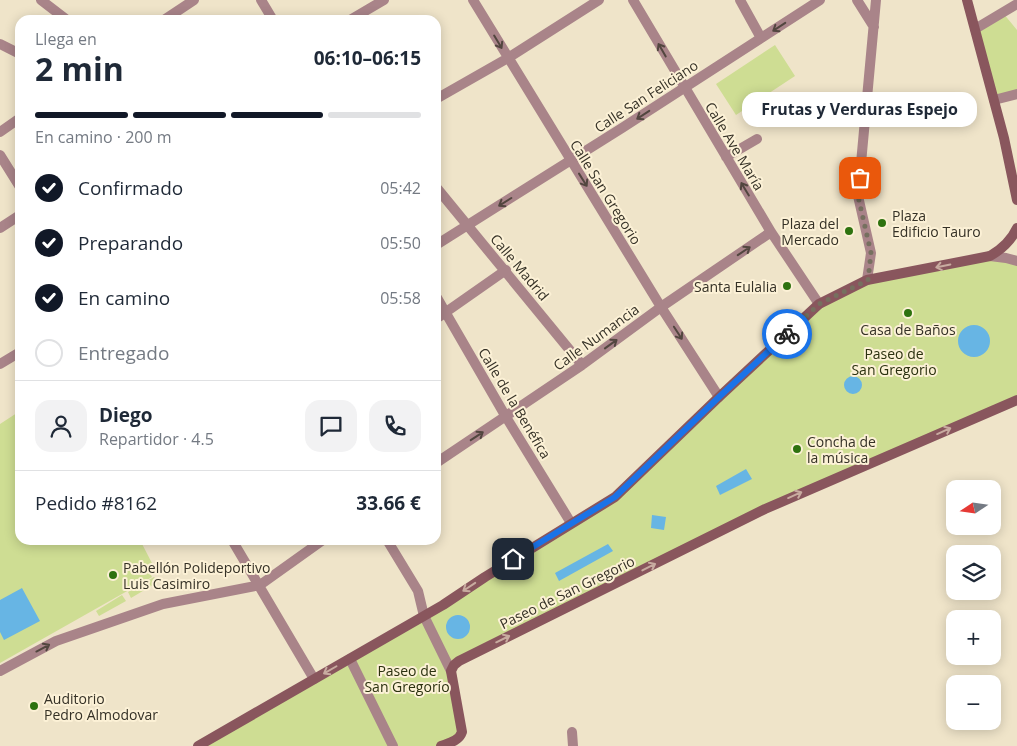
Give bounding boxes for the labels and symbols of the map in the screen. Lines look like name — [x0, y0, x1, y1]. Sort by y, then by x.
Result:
one-way arrow — [772, 21, 786, 32]
one-way arrow — [494, 34, 504, 48]
one-way arrow — [656, 43, 666, 58]
street label: Calle San Feliciano — [590, 55, 702, 137]
callout: Frutas y Verduras Espejo — [742, 93, 978, 128]
street label: Calle Ave María — [701, 98, 769, 194]
one-way arrow — [636, 110, 650, 120]
street label: Calle San Gregorio — [566, 136, 646, 248]
pin — [839, 157, 881, 199]
one-way arrow — [579, 173, 589, 187]
one-way arrow — [740, 183, 750, 197]
one-way arrow — [498, 196, 512, 207]
place label: Plaza Edificio Tauro — [892, 206, 981, 241]
place label: Plaza del Mercado — [781, 214, 839, 249]
marker: Plaza Edificio Tauro — [876, 217, 888, 229]
marker: Plaza del Mercado — [843, 225, 855, 237]
street label: Calle Madrid — [486, 230, 554, 304]
one-way arrow — [736, 246, 750, 256]
one-way arrow — [935, 261, 951, 271]
place label: Santa Eulalia — [694, 277, 777, 296]
marker: Santa Eulalia — [781, 280, 793, 292]
street label: Calle Numancia — [549, 299, 643, 375]
marker: Casa de Baños — [902, 307, 914, 319]
courier — [762, 309, 812, 359]
place label: Casa de Baños — [860, 320, 956, 339]
one-way arrow — [674, 326, 684, 340]
one-way arrow — [604, 339, 618, 349]
street label: Calle de la Benéfica — [474, 344, 556, 462]
park label: Paseo de San Gregorio — [851, 344, 937, 379]
one-way arrow — [936, 425, 951, 435]
one-way arrow — [470, 431, 484, 441]
place label: Concha de la música — [807, 432, 876, 467]
marker: Concha de la música — [791, 443, 803, 455]
north arrow — [946, 480, 1001, 535]
one-way arrow — [787, 490, 802, 500]
pin — [492, 538, 534, 580]
street label: Paseo de San Gregorio — [496, 551, 638, 633]
place label: Pabellón Polideportivo Luis Casimiro — [123, 558, 270, 593]
one-way arrow — [641, 562, 656, 572]
marker: Pabellón Polideportivo Luis Casimiro — [107, 569, 119, 581]
one-way arrow — [463, 582, 477, 592]
one-way arrow — [495, 634, 510, 643]
one-way arrow — [35, 643, 50, 652]
park label: Paseo de San Gregorío — [364, 661, 450, 696]
one-way arrow — [322, 665, 337, 675]
place label: Auditorio Pedro Almodovar — [44, 689, 158, 724]
marker: Auditorio Pedro Almodovar — [28, 700, 40, 712]

